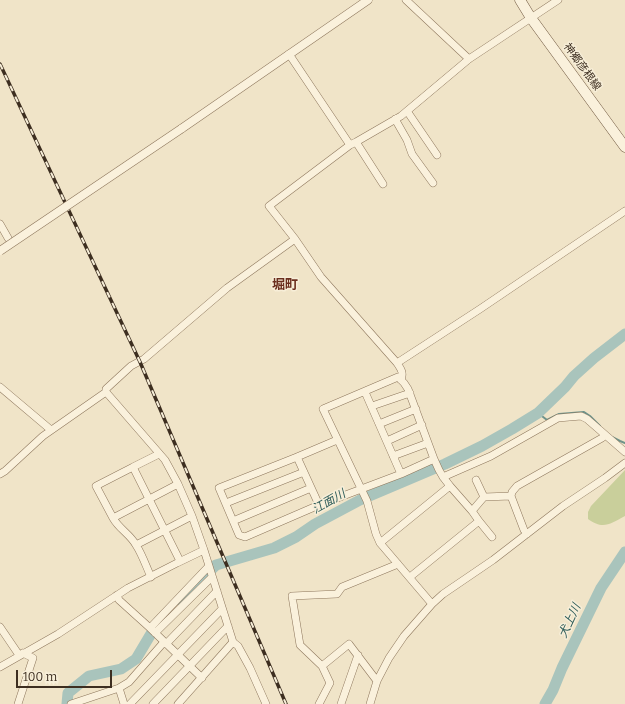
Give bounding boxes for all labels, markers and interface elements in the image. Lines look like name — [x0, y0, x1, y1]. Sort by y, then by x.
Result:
street label: 神郷彦根線 — [560, 41, 604, 93]
district label: 堀町 — [272, 277, 298, 293]
water label: 江面川 — [310, 487, 348, 517]
water label: 犬上川 — [556, 602, 584, 640]
scale bar — [18, 662, 114, 688]
text: 100 m — [23, 670, 57, 684]

